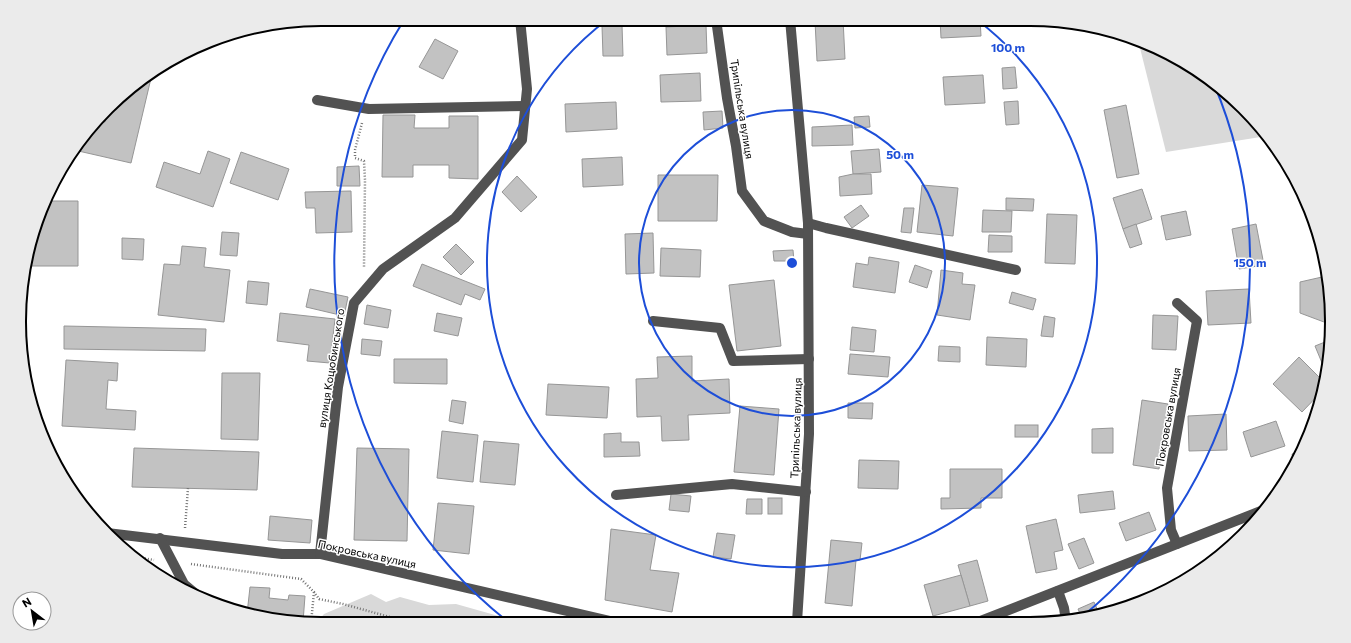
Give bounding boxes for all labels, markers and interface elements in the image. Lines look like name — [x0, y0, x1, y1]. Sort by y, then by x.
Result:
text: 100 m — [991, 40, 1025, 54]
street label: Трипільська вулиця — [728, 58, 757, 160]
text: 50 m — [886, 147, 914, 161]
text: 150 m — [1233, 255, 1267, 269]
centre of rings — [785, 256, 799, 270]
street label: вулиця Коцюбинського — [315, 307, 346, 429]
street label: Покровська вулиця — [1152, 366, 1183, 467]
street label: Трипільська вулиця — [787, 377, 804, 479]
street label: Покровська вулиця — [317, 537, 417, 570]
north arrow — [12, 591, 52, 631]
text: N — [20, 594, 33, 610]

